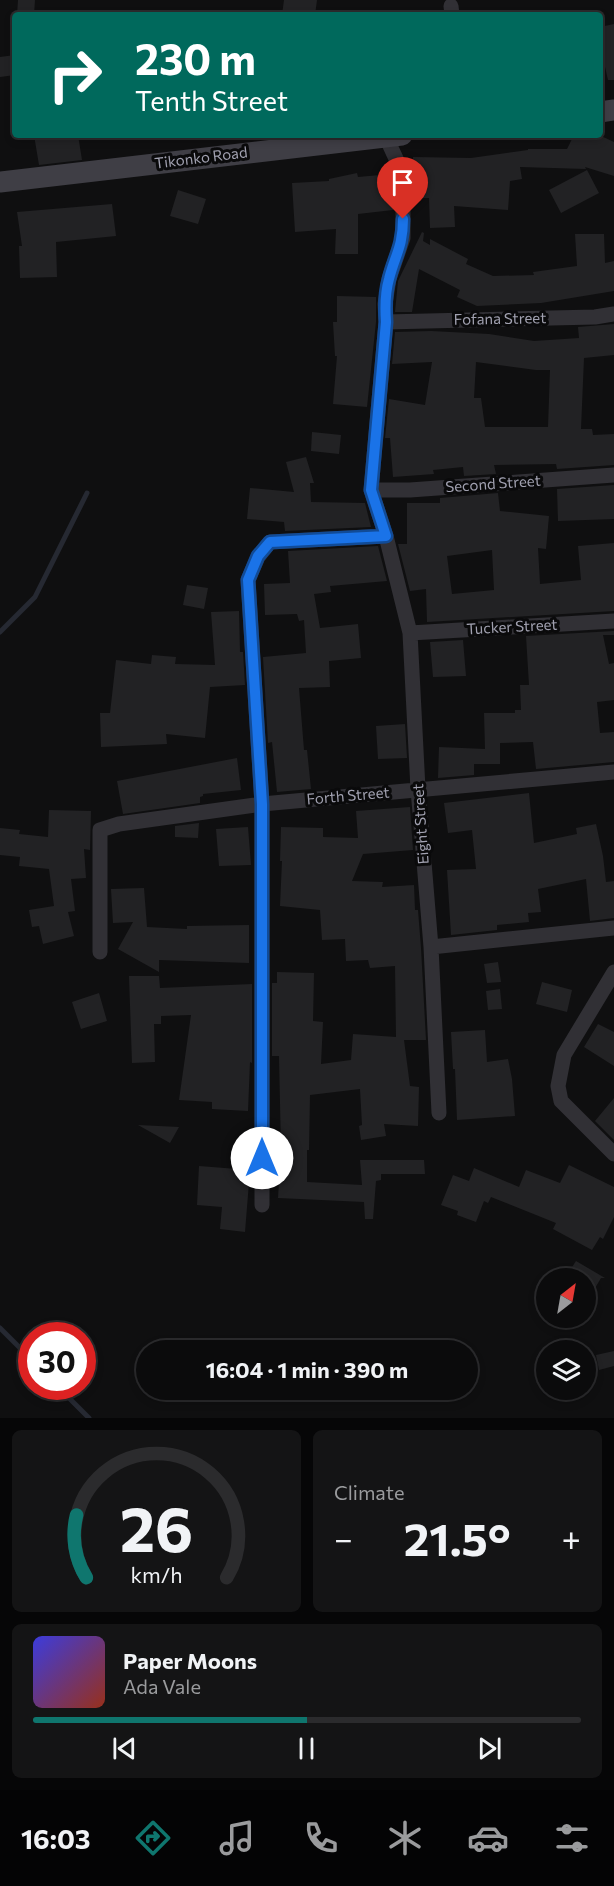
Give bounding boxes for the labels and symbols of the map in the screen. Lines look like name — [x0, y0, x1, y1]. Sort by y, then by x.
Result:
street label: Tikonko Road — [153, 142, 248, 172]
pin — [377, 157, 428, 219]
street label: Fofana Street — [454, 308, 546, 328]
street label: Second Street — [445, 471, 541, 495]
street label: Tucker Street — [466, 615, 558, 637]
street label: Forth Street — [306, 782, 390, 808]
street label: Eight Street — [408, 783, 432, 865]
position arrow — [230, 1126, 294, 1190]
north arrow — [536, 1268, 596, 1328]
speed limit sign: 30 — [18, 1322, 96, 1400]

